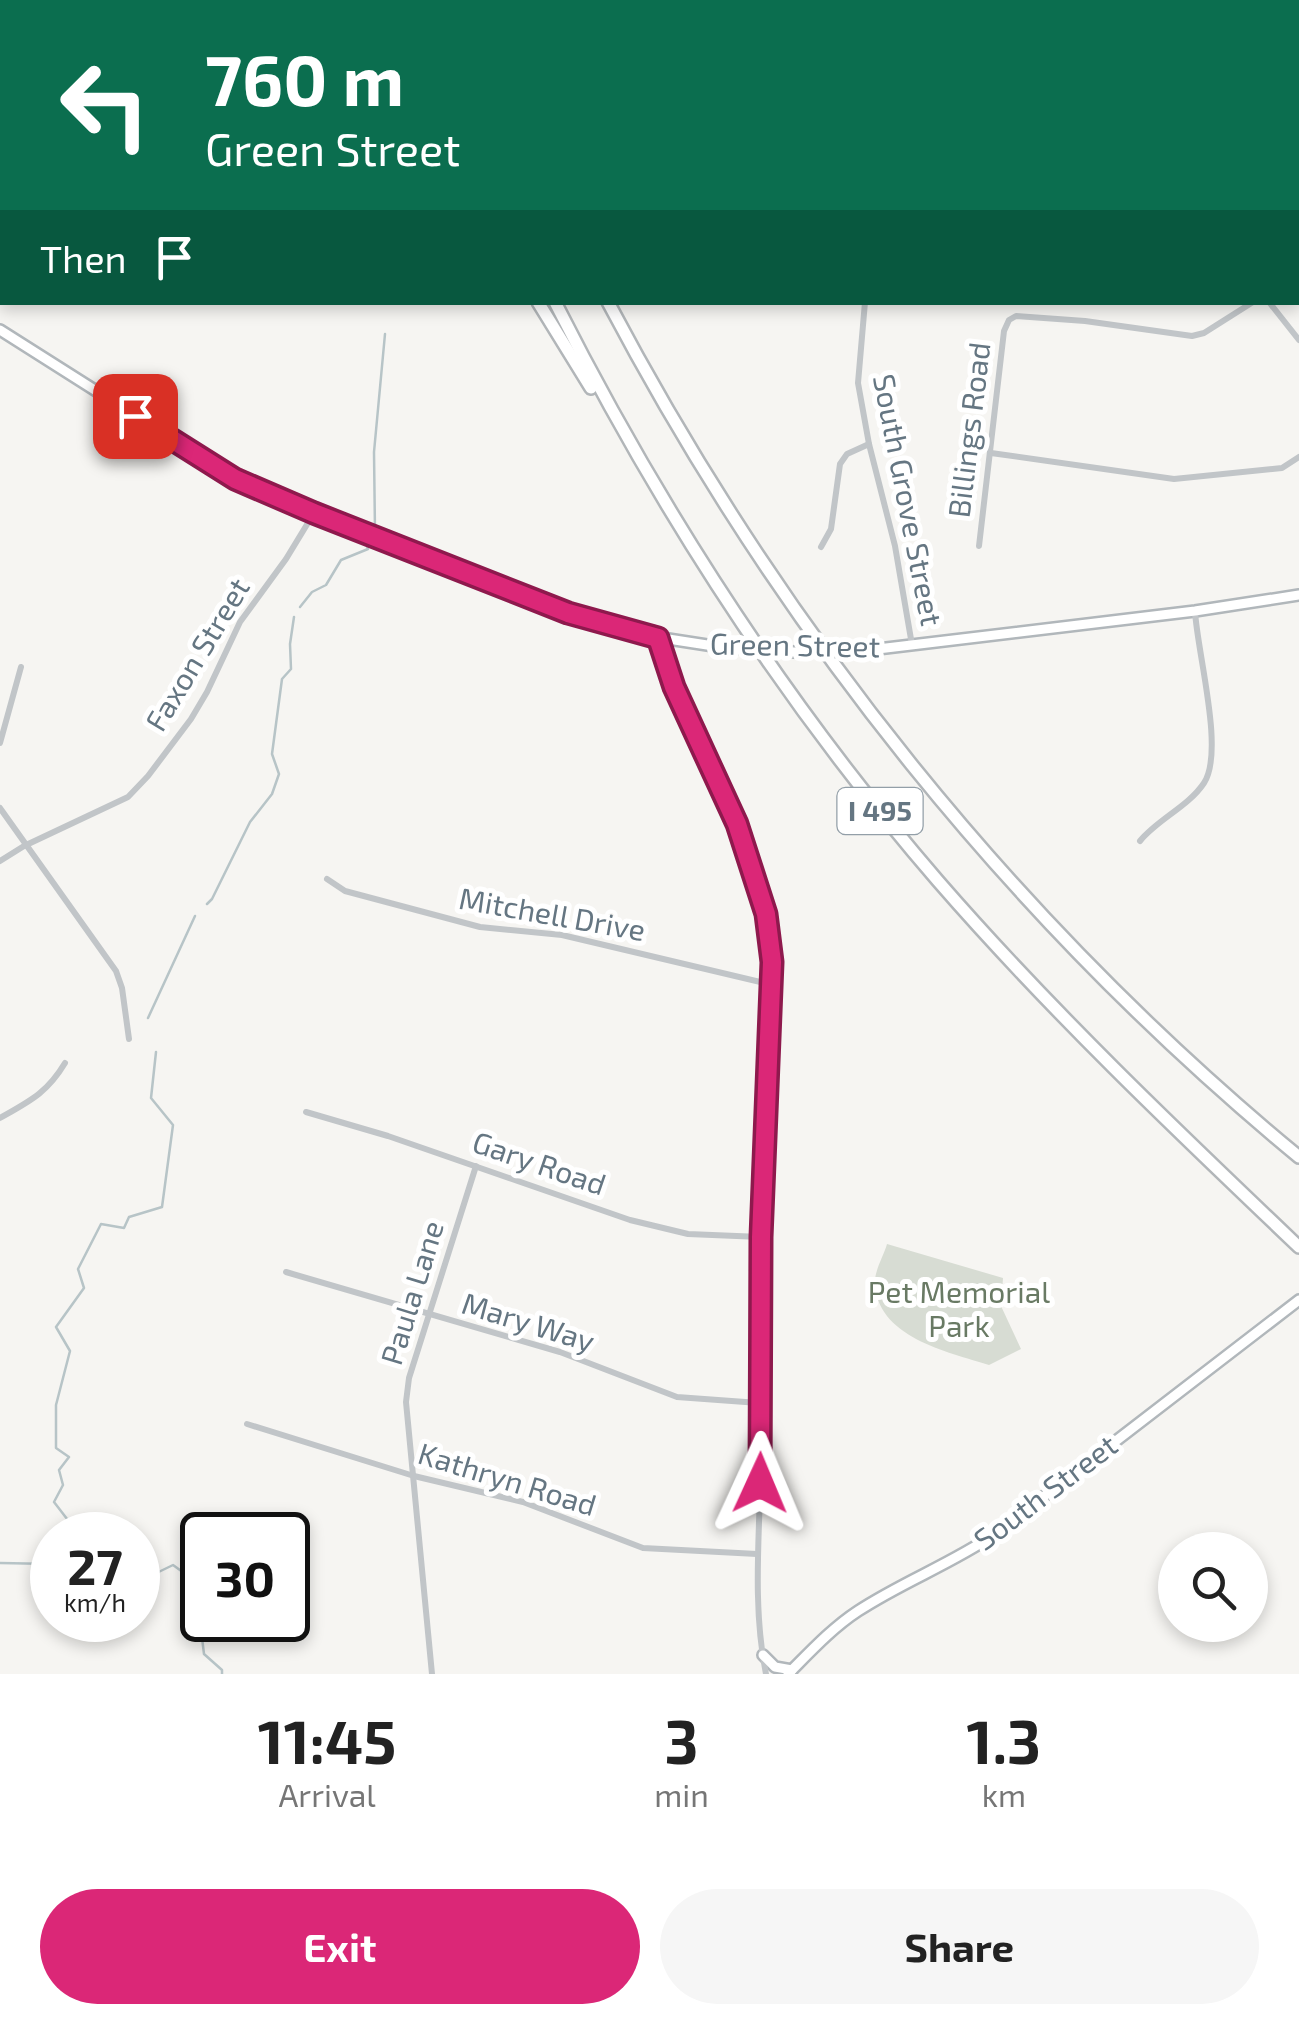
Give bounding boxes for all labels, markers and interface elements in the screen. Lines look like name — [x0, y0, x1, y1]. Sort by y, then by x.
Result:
text: 760 m — [205, 36, 404, 120]
icon: left — [40, 40, 170, 170]
text: Green Street — [205, 121, 460, 175]
icon: arrive — [147, 230, 202, 285]
text: Then — [40, 235, 127, 281]
street label: Billings Road — [939, 340, 997, 520]
street label: South Grove Street — [867, 371, 951, 629]
pin — [93, 374, 178, 459]
icon: arrive — [108, 389, 163, 444]
street label: Faxon Street — [137, 571, 256, 737]
street label: Green Street — [710, 625, 880, 663]
road number: I 495 — [838, 788, 922, 834]
street label: Mitchell Drive — [456, 879, 648, 947]
street label: Gary Road — [468, 1123, 611, 1202]
street label: Paula Lane — [372, 1216, 450, 1369]
park label: Pet Memorial Park — [868, 1273, 1050, 1343]
street label: Mary Way — [458, 1284, 599, 1358]
street label: South Street — [966, 1426, 1123, 1557]
position arrow — [708, 1431, 812, 1535]
street label: Kathryn Road — [414, 1434, 601, 1522]
speed limit sign: 30 — [180, 1512, 310, 1642]
map controls — [1158, 1532, 1268, 1642]
button: search — [1158, 1532, 1268, 1642]
text: 27 — [67, 1535, 123, 1595]
text: km/h — [64, 1587, 126, 1617]
text: 11:45 — [258, 1704, 396, 1776]
text: 3 — [664, 1704, 699, 1776]
text: 1.3 — [967, 1704, 1041, 1776]
text: Arrival — [278, 1775, 376, 1813]
text: min — [654, 1775, 709, 1813]
text: km — [982, 1775, 1026, 1813]
button: Exit — [40, 1889, 640, 2004]
button: Share — [660, 1889, 1259, 2004]

